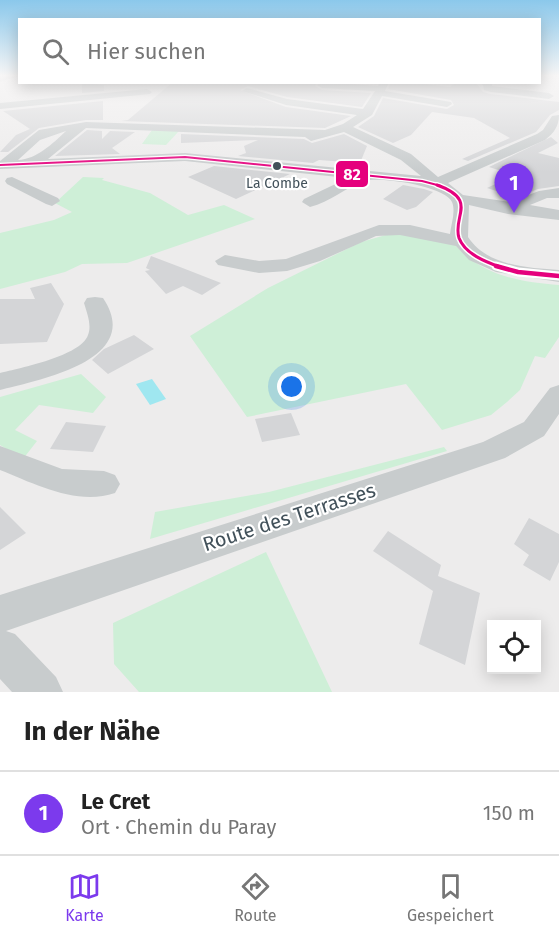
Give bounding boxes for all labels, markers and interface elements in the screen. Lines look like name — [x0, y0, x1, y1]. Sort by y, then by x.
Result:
search box — [18, 18, 541, 84]
icon: search — [39, 35, 72, 68]
text: Hier suchen — [87, 38, 206, 65]
marker: La Combe — [271, 160, 283, 172]
line badge: 82 — [335, 160, 369, 188]
pin: 1 — [494, 164, 534, 213]
text: 82 — [343, 165, 361, 184]
place label: La Combe — [246, 175, 308, 192]
your location — [277, 372, 306, 401]
street label: Route des Terrasses — [200, 478, 378, 556]
map controls — [487, 620, 541, 674]
button: locate — [487, 620, 541, 674]
text: In der Nähe — [24, 716, 160, 747]
text: Le Cret — [81, 788, 150, 815]
text: 1 — [39, 801, 48, 825]
text: 150 m — [483, 801, 535, 825]
text: Ort · Chemin du Paray — [81, 815, 276, 839]
tab: Karte — [65, 870, 104, 925]
tab: Route — [234, 870, 277, 925]
tab: Gespeichert — [407, 870, 494, 925]

